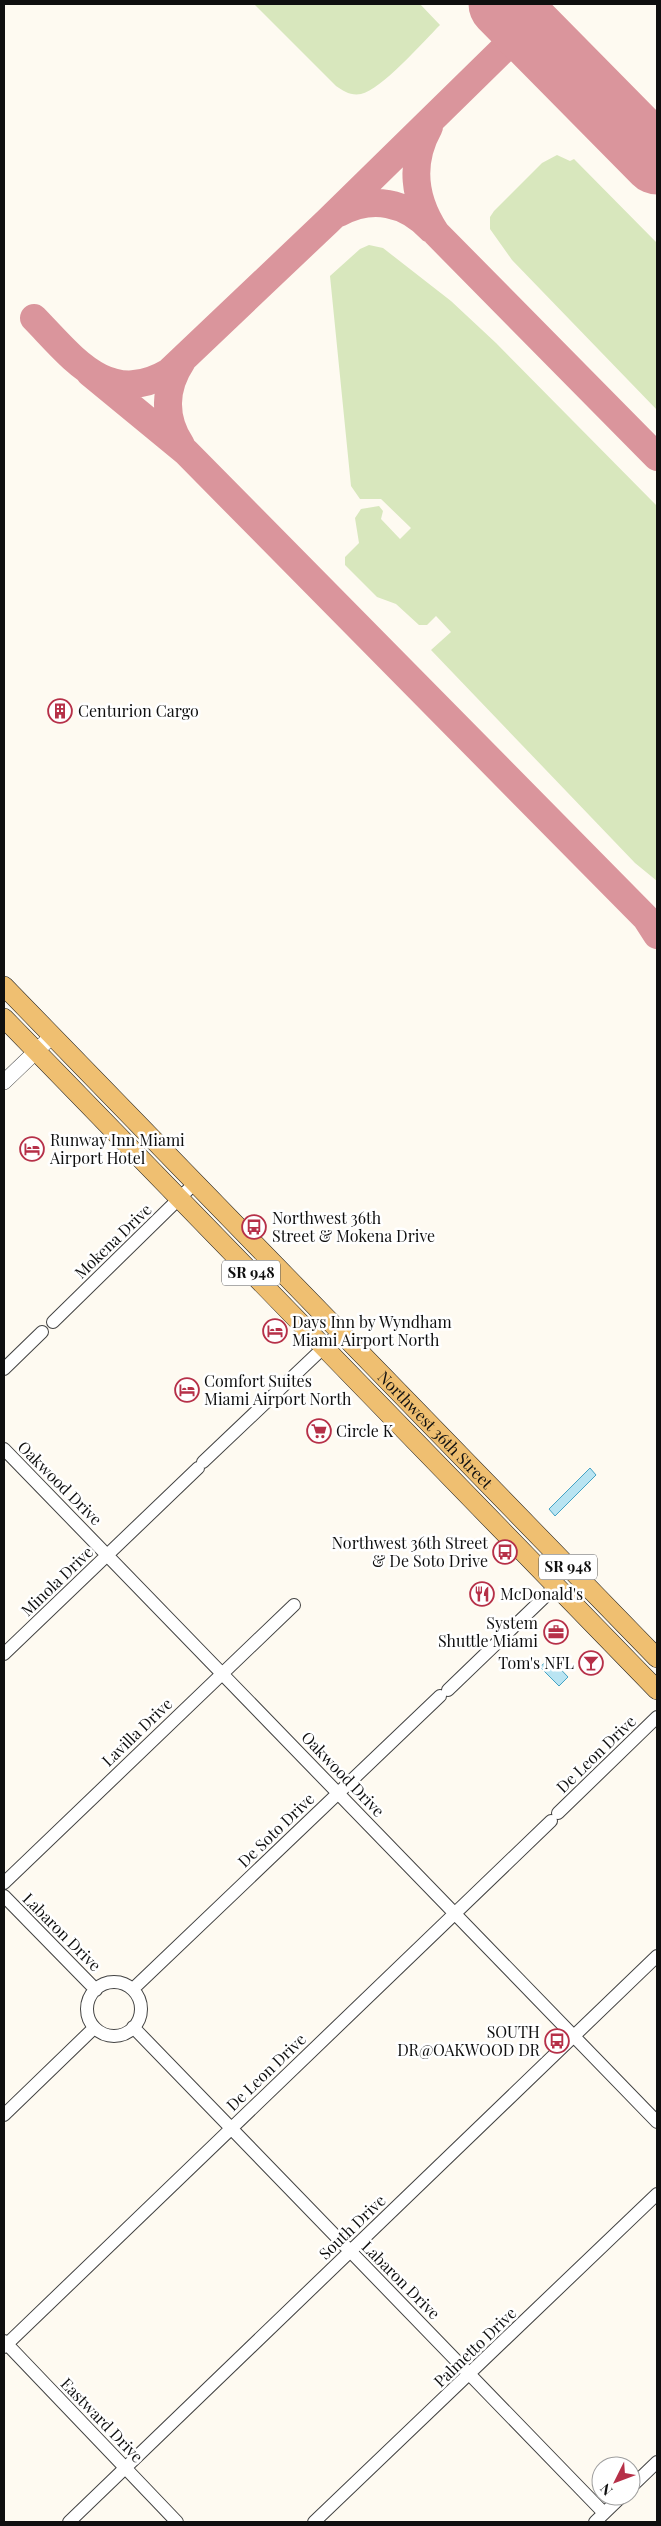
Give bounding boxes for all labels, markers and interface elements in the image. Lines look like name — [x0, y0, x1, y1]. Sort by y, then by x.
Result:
building icon: Centurion Cargo — [47, 698, 73, 724]
place label: Centurion Cargo — [78, 700, 199, 721]
place label: Runway Inn Miami Airport Hotel — [49, 1129, 185, 1168]
hotel icon: Runway Inn Miami Airport Hotel — [19, 1136, 45, 1162]
street label: Mokena Drive — [70, 1199, 156, 1283]
place label: Northwest 36th Street & Mokena Drive — [272, 1207, 435, 1246]
bus stop icon: Northwest 36th Street & Mokena Drive — [241, 1214, 267, 1240]
road number: SR 948 — [222, 1260, 280, 1286]
place label: Days Inn by Wyndham Miami Airport North — [292, 1311, 452, 1350]
hotel icon: Days Inn by Wyndham Miami Airport North — [262, 1318, 288, 1344]
street label: Northwest 36th Street — [374, 1366, 498, 1493]
place label: Comfort Suites Miami Airport North — [204, 1370, 352, 1409]
hotel icon: Comfort Suites Miami Airport North — [174, 1377, 200, 1403]
supermarket icon: Circle K — [306, 1418, 332, 1444]
place label: Circle K — [336, 1420, 394, 1441]
street label: Oakwood Drive — [14, 1436, 107, 1529]
place label: Northwest 36th Street & De Soto Drive — [332, 1532, 488, 1571]
bus stop icon: Northwest 36th Street & De Soto Drive — [492, 1539, 518, 1565]
street label: Minola Drive — [16, 1541, 97, 1620]
road number: SR 948 — [539, 1554, 597, 1580]
restaurant icon: McDonald's — [469, 1581, 495, 1607]
place label: McDonald's — [500, 1583, 583, 1604]
place label: System Shuttle Miami — [438, 1612, 538, 1651]
office icon: System Shuttle Miami — [543, 1619, 569, 1645]
bar icon: Tom's NFL — [578, 1650, 604, 1676]
place label: Tom's NFL — [498, 1652, 574, 1673]
street label: Lavilla Drive — [97, 1693, 176, 1770]
street label: De Leon Drive — [551, 1710, 640, 1797]
street label: Oakwood Drive — [297, 1727, 389, 1821]
street label: De Soto Drive — [233, 1788, 318, 1871]
street label: Labaron Drive — [19, 1888, 106, 1975]
place label: SOUTH DR@OAKWOOD DR — [397, 2021, 541, 2060]
street label: De Leon Drive — [221, 2028, 310, 2115]
bus stop icon: SOUTH DR@OAKWOOD DR — [544, 2028, 570, 2054]
street label: South Drive — [314, 2190, 389, 2264]
street label: Labaron Drive — [358, 2236, 445, 2323]
street label: Palmetto Drive — [429, 2302, 520, 2391]
street label: Eastward Drive — [57, 2373, 148, 2466]
north arrow — [591, 2456, 641, 2506]
text: N — [596, 2480, 616, 2500]

